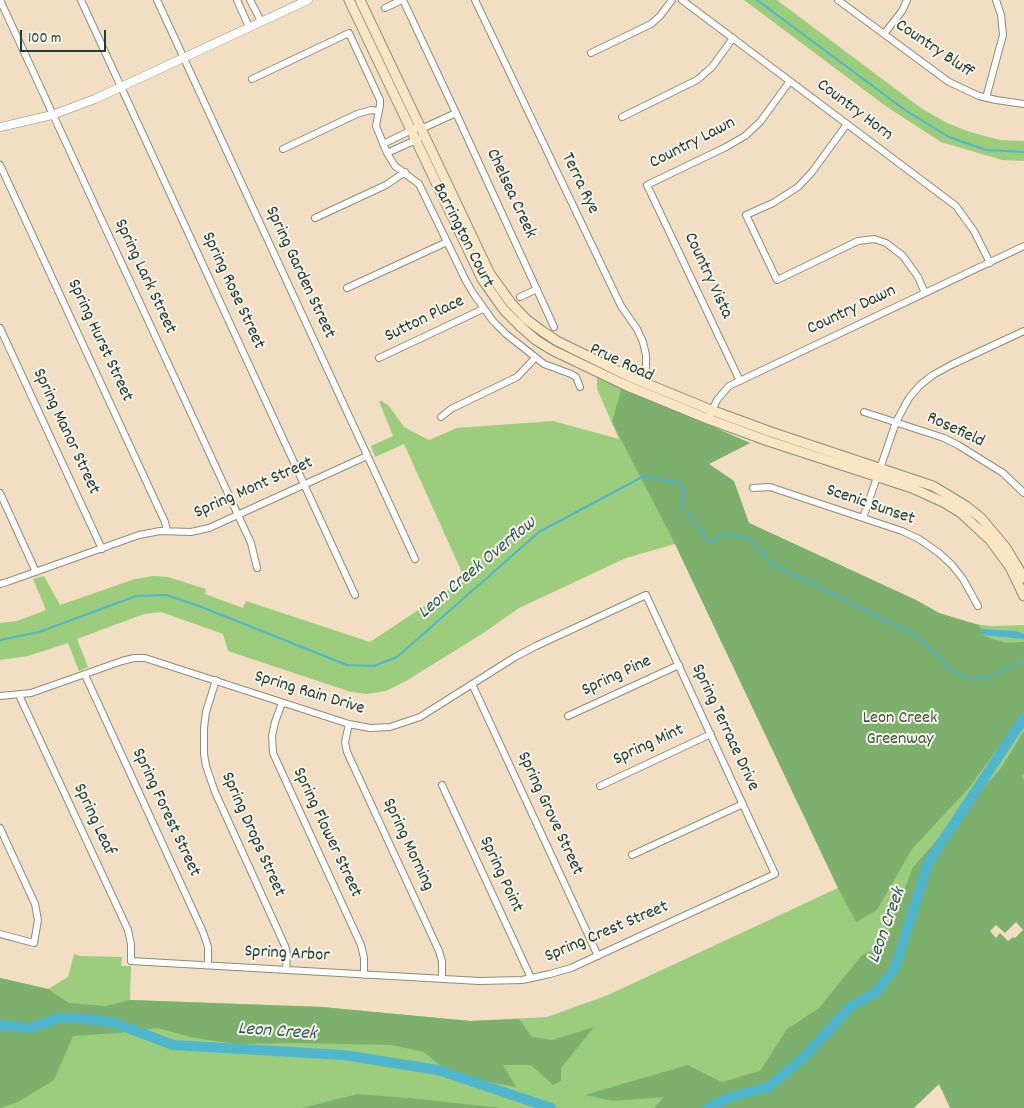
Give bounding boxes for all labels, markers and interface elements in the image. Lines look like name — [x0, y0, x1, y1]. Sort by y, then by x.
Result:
street label: Country Bluff — [890, 16, 978, 84]
scale bar — [22, 20, 109, 52]
text: 100 m — [28, 28, 61, 50]
street label: Country Horn — [812, 75, 896, 147]
street label: Country Lawn — [646, 113, 740, 175]
street label: Chelsea Creek — [480, 146, 540, 242]
street label: Terra Rye — [555, 150, 603, 218]
street label: Barrington Court — [426, 180, 498, 292]
street label: Spring Garden Street — [259, 204, 339, 342]
street label: Spring Lark Street — [108, 216, 180, 338]
street label: Spring Rose Street — [195, 229, 269, 353]
street label: Country Vista — [678, 230, 736, 322]
street label: Spring Hurst Street — [61, 276, 137, 406]
street label: Country Dawn — [804, 281, 900, 341]
street label: Sutton Place — [382, 292, 468, 348]
street label: Prue Road — [585, 340, 657, 388]
street label: Spring Manor Street — [26, 366, 104, 498]
street label: Rosefield — [923, 408, 987, 454]
street label: Spring Mont Street — [191, 453, 317, 525]
street label: Scenic Sunset — [823, 481, 917, 531]
water label: Leon Creek Overflow — [414, 513, 542, 625]
street label: Spring Pine — [579, 652, 655, 702]
street label: Spring Terrace Drive — [685, 661, 763, 795]
street label: Spring Rain Drive — [251, 667, 367, 721]
park label: Leon Creek Greenway — [863, 709, 937, 752]
street label: Spring Mint — [610, 720, 688, 772]
street label: Spring Forest Street — [126, 745, 204, 881]
street label: Spring Grove Street — [511, 749, 587, 879]
street label: Spring Flower Street — [286, 765, 366, 901]
street label: Spring Drops Street — [215, 769, 289, 901]
street label: Spring Leaf — [67, 781, 119, 859]
street label: Spring Morning — [376, 795, 438, 895]
street label: Spring Point — [473, 834, 527, 916]
water label: Leon Creek — [864, 885, 912, 967]
street label: Spring Crest Street — [542, 897, 672, 969]
street label: Spring Arbor — [244, 942, 330, 968]
water label: Leon Creek — [237, 1019, 317, 1047]

